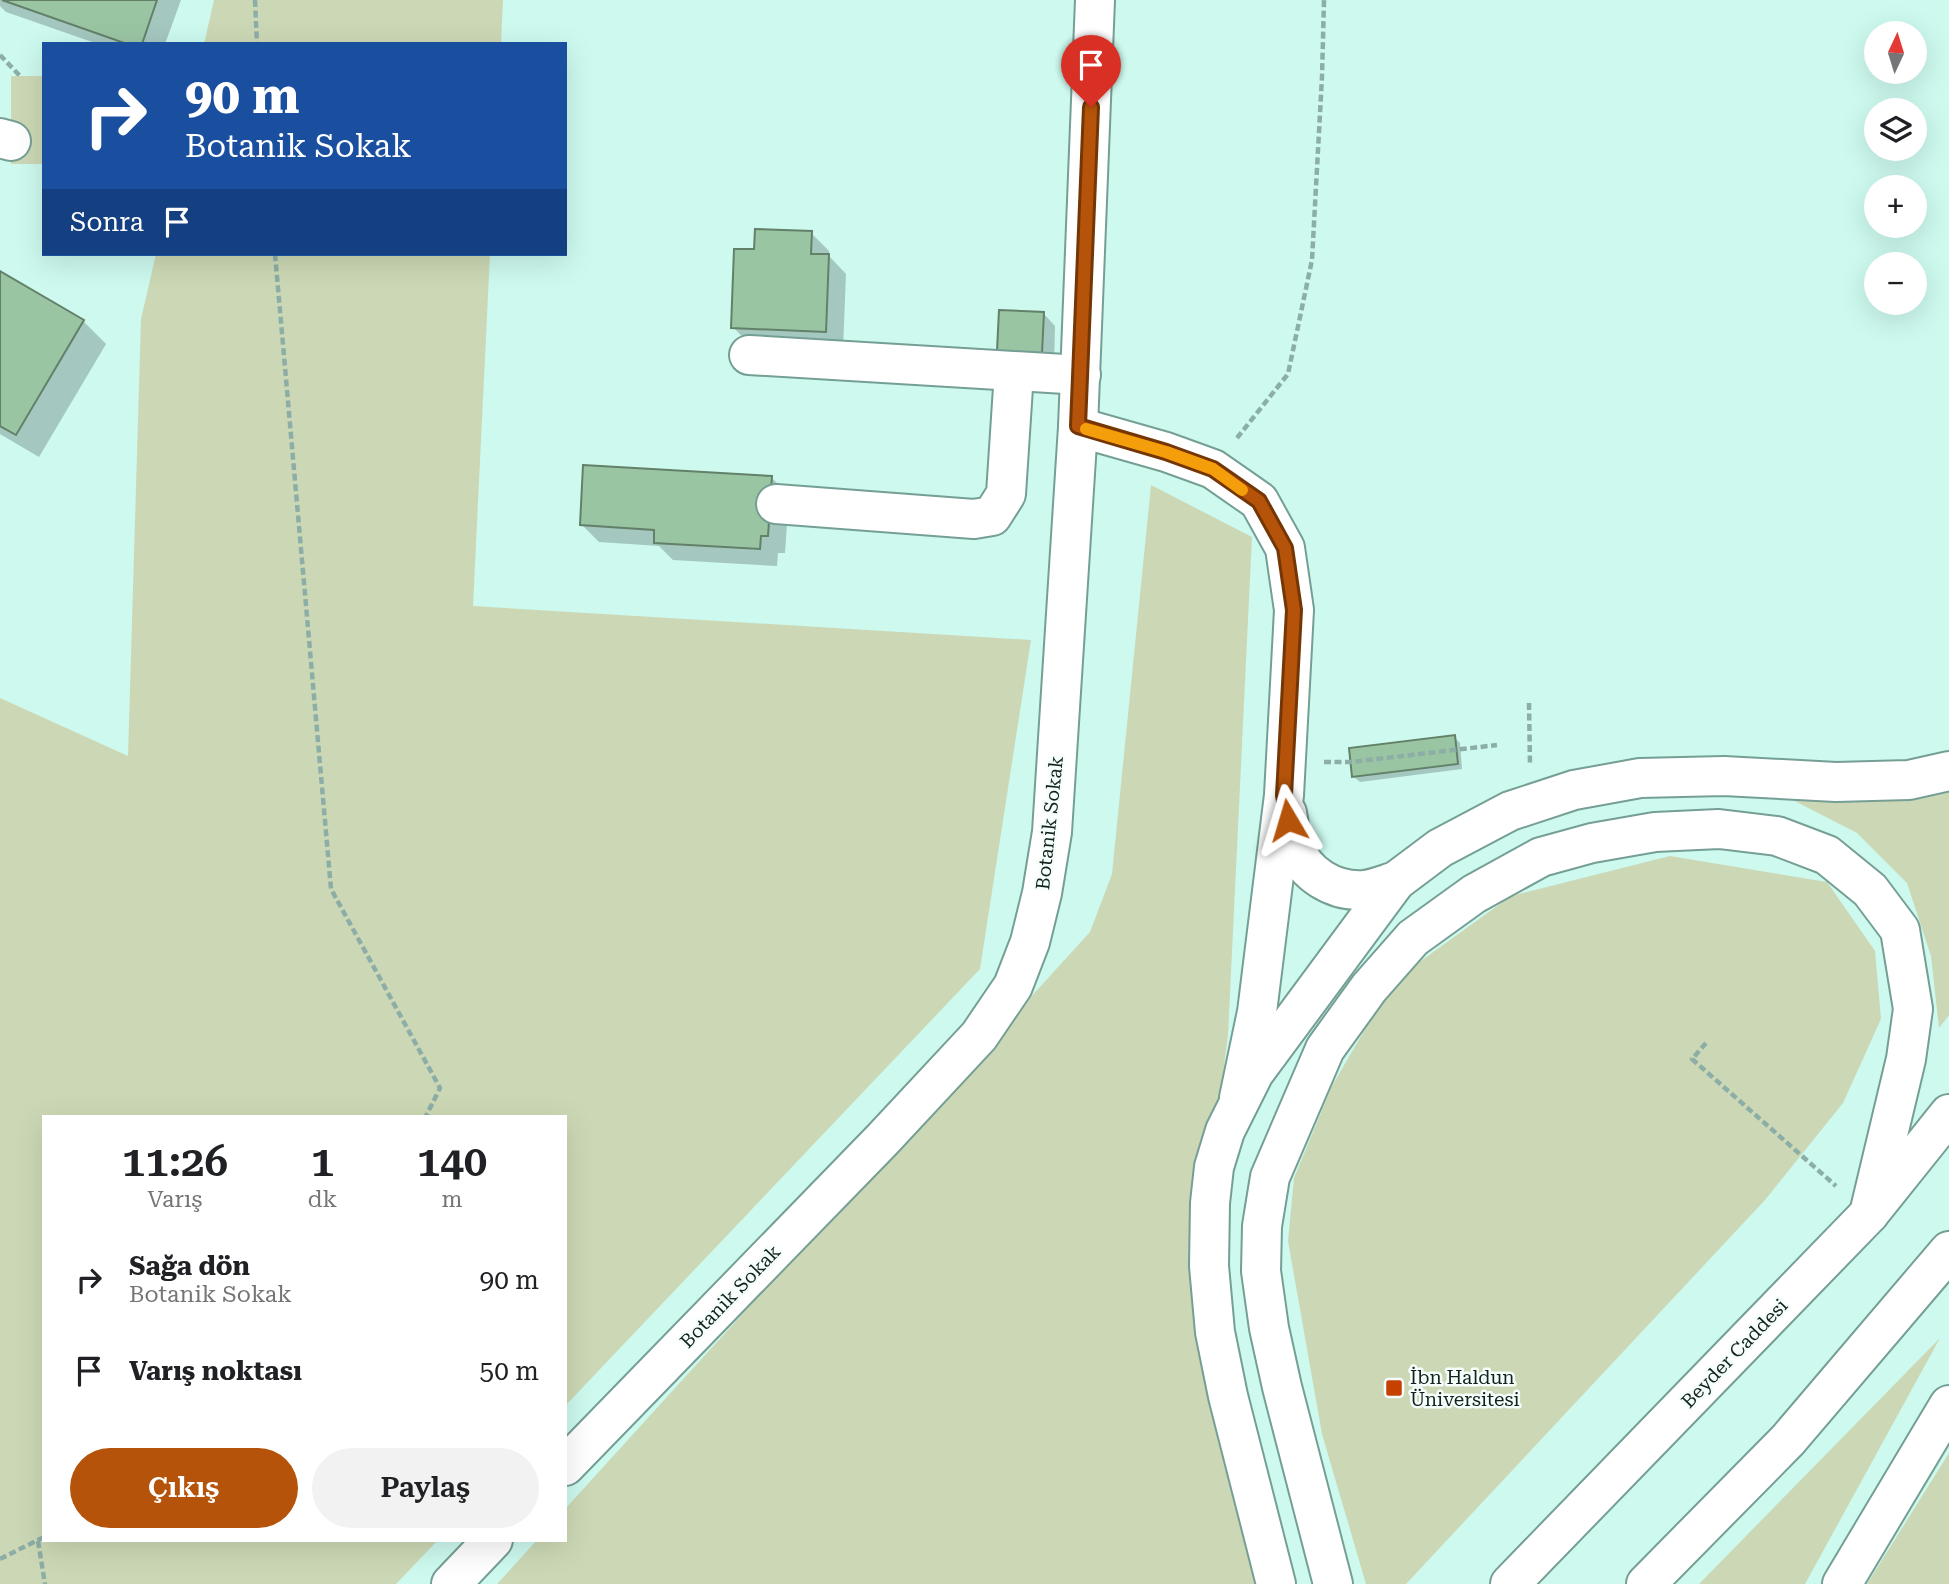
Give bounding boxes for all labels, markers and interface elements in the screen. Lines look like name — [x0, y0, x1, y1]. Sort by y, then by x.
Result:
north arrow — [1864, 21, 1927, 84]
map controls — [1864, 21, 1927, 315]
pin — [1061, 35, 1121, 107]
icon: arrive — [1072, 46, 1110, 84]
text: 90 m — [185, 68, 300, 125]
icon: right — [70, 70, 161, 161]
button: layers — [1864, 98, 1927, 161]
text: Botanik Sokak — [185, 127, 411, 165]
button: + — [1864, 175, 1927, 238]
icon: arrive — [158, 203, 196, 241]
text: Sonra — [70, 207, 144, 237]
button: − — [1864, 252, 1927, 315]
street label: Botanik Sokak — [1031, 755, 1068, 891]
position arrow — [1251, 783, 1325, 857]
text: 11:26 — [122, 1137, 228, 1186]
text: 1 — [311, 1137, 334, 1186]
text: 140 — [417, 1137, 487, 1186]
text: Varış — [147, 1186, 202, 1213]
text: dk — [308, 1186, 337, 1213]
text: m — [442, 1186, 463, 1213]
street label: Botanik Sokak — [675, 1240, 785, 1353]
text: Sağa dön — [129, 1251, 250, 1281]
icon: right — [70, 1261, 108, 1299]
text: 90 m — [480, 1265, 539, 1295]
text: Botanik Sokak — [129, 1281, 292, 1308]
street label: Beyder Caddesi — [1677, 1294, 1792, 1413]
icon: arrive — [70, 1352, 108, 1390]
text: Varış noktası — [129, 1356, 302, 1386]
text: 50 m — [480, 1356, 539, 1386]
place label: İbn Haldun Üniversitesi — [1410, 1366, 1520, 1411]
marker: İbn Haldun Üniversitesi — [1384, 1378, 1404, 1398]
button: Çıkış — [70, 1448, 298, 1528]
button: Paylaş — [312, 1448, 539, 1528]

